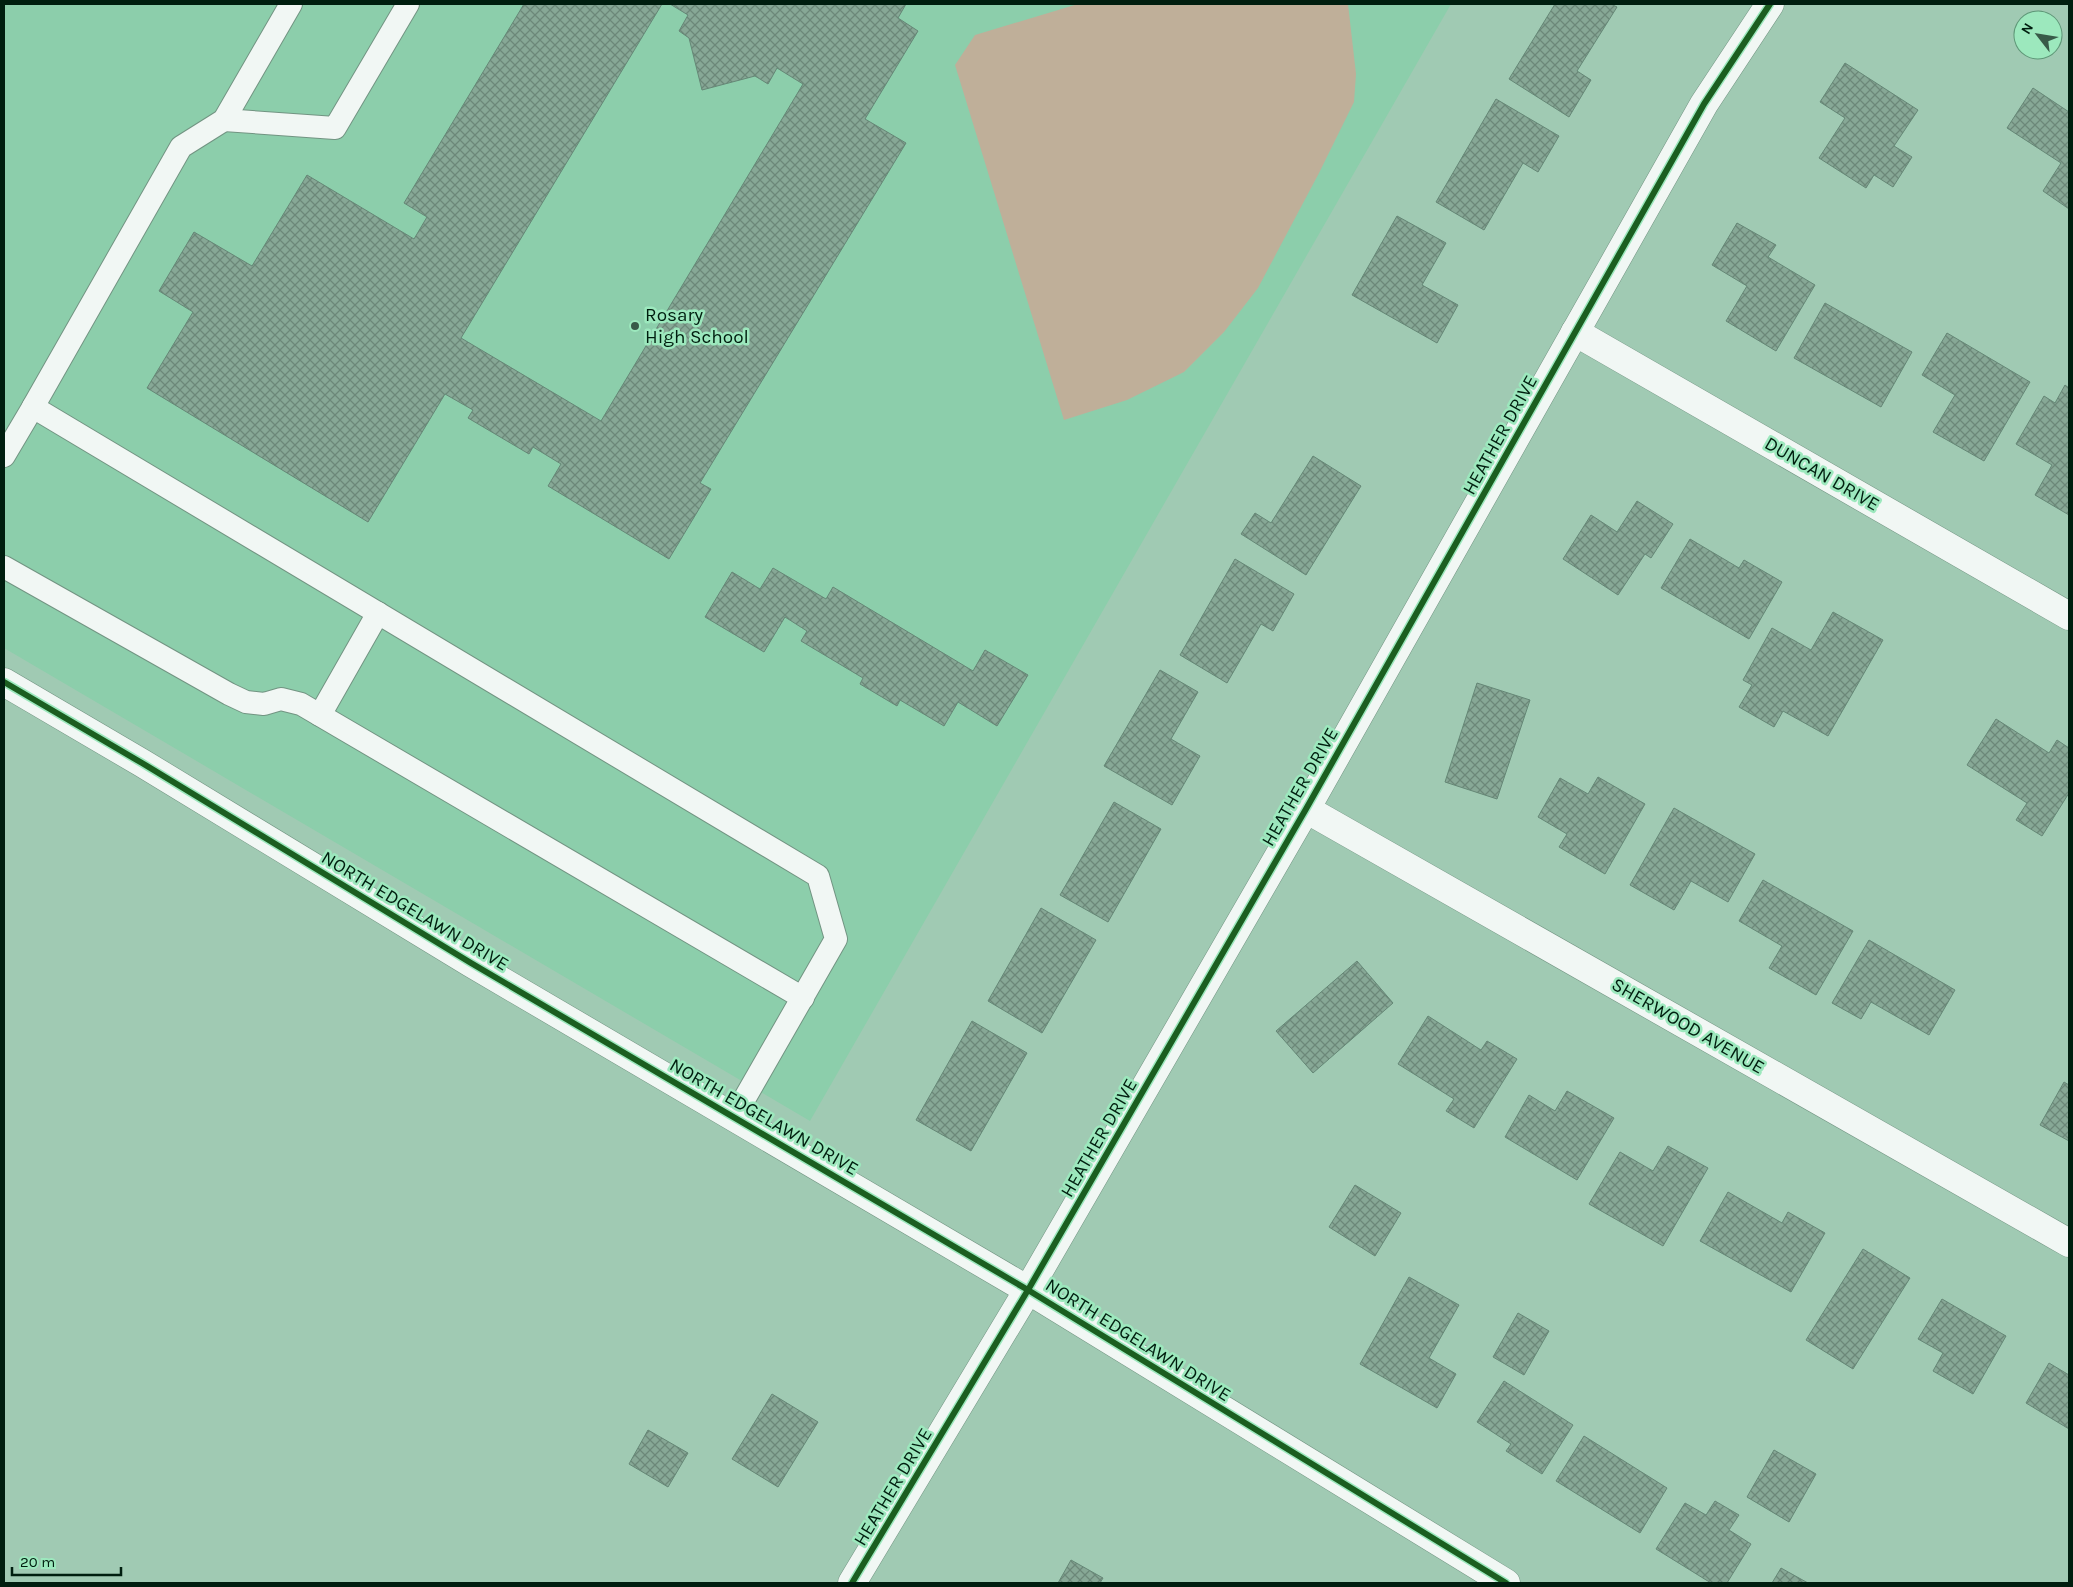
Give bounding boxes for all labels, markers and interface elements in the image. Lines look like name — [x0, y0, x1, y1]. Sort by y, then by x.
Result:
north arrow — [2013, 10, 2063, 60]
text: N — [2017, 20, 2037, 37]
place label: Rosary High School — [645, 304, 749, 348]
marker: Rosary High School — [629, 320, 641, 332]
street label: HEATHER DRIVE — [1458, 371, 1542, 499]
street label: DUNCAN DRIVE — [1761, 432, 1883, 516]
street label: HEATHER DRIVE — [1257, 724, 1343, 850]
street label: NORTH EDGELAWN DRIVE — [317, 846, 513, 976]
street label: SHERWOOD AVENUE — [1608, 973, 1768, 1079]
street label: NORTH EDGELAWN DRIVE — [666, 1054, 862, 1180]
street label: HEATHER DRIVE — [1056, 1075, 1142, 1201]
street label: NORTH EDGELAWN DRIVE — [1041, 1274, 1235, 1406]
street label: HEATHER DRIVE — [849, 1424, 937, 1550]
scale bar — [12, 1544, 121, 1576]
text: 20 m — [20, 1553, 55, 1571]

